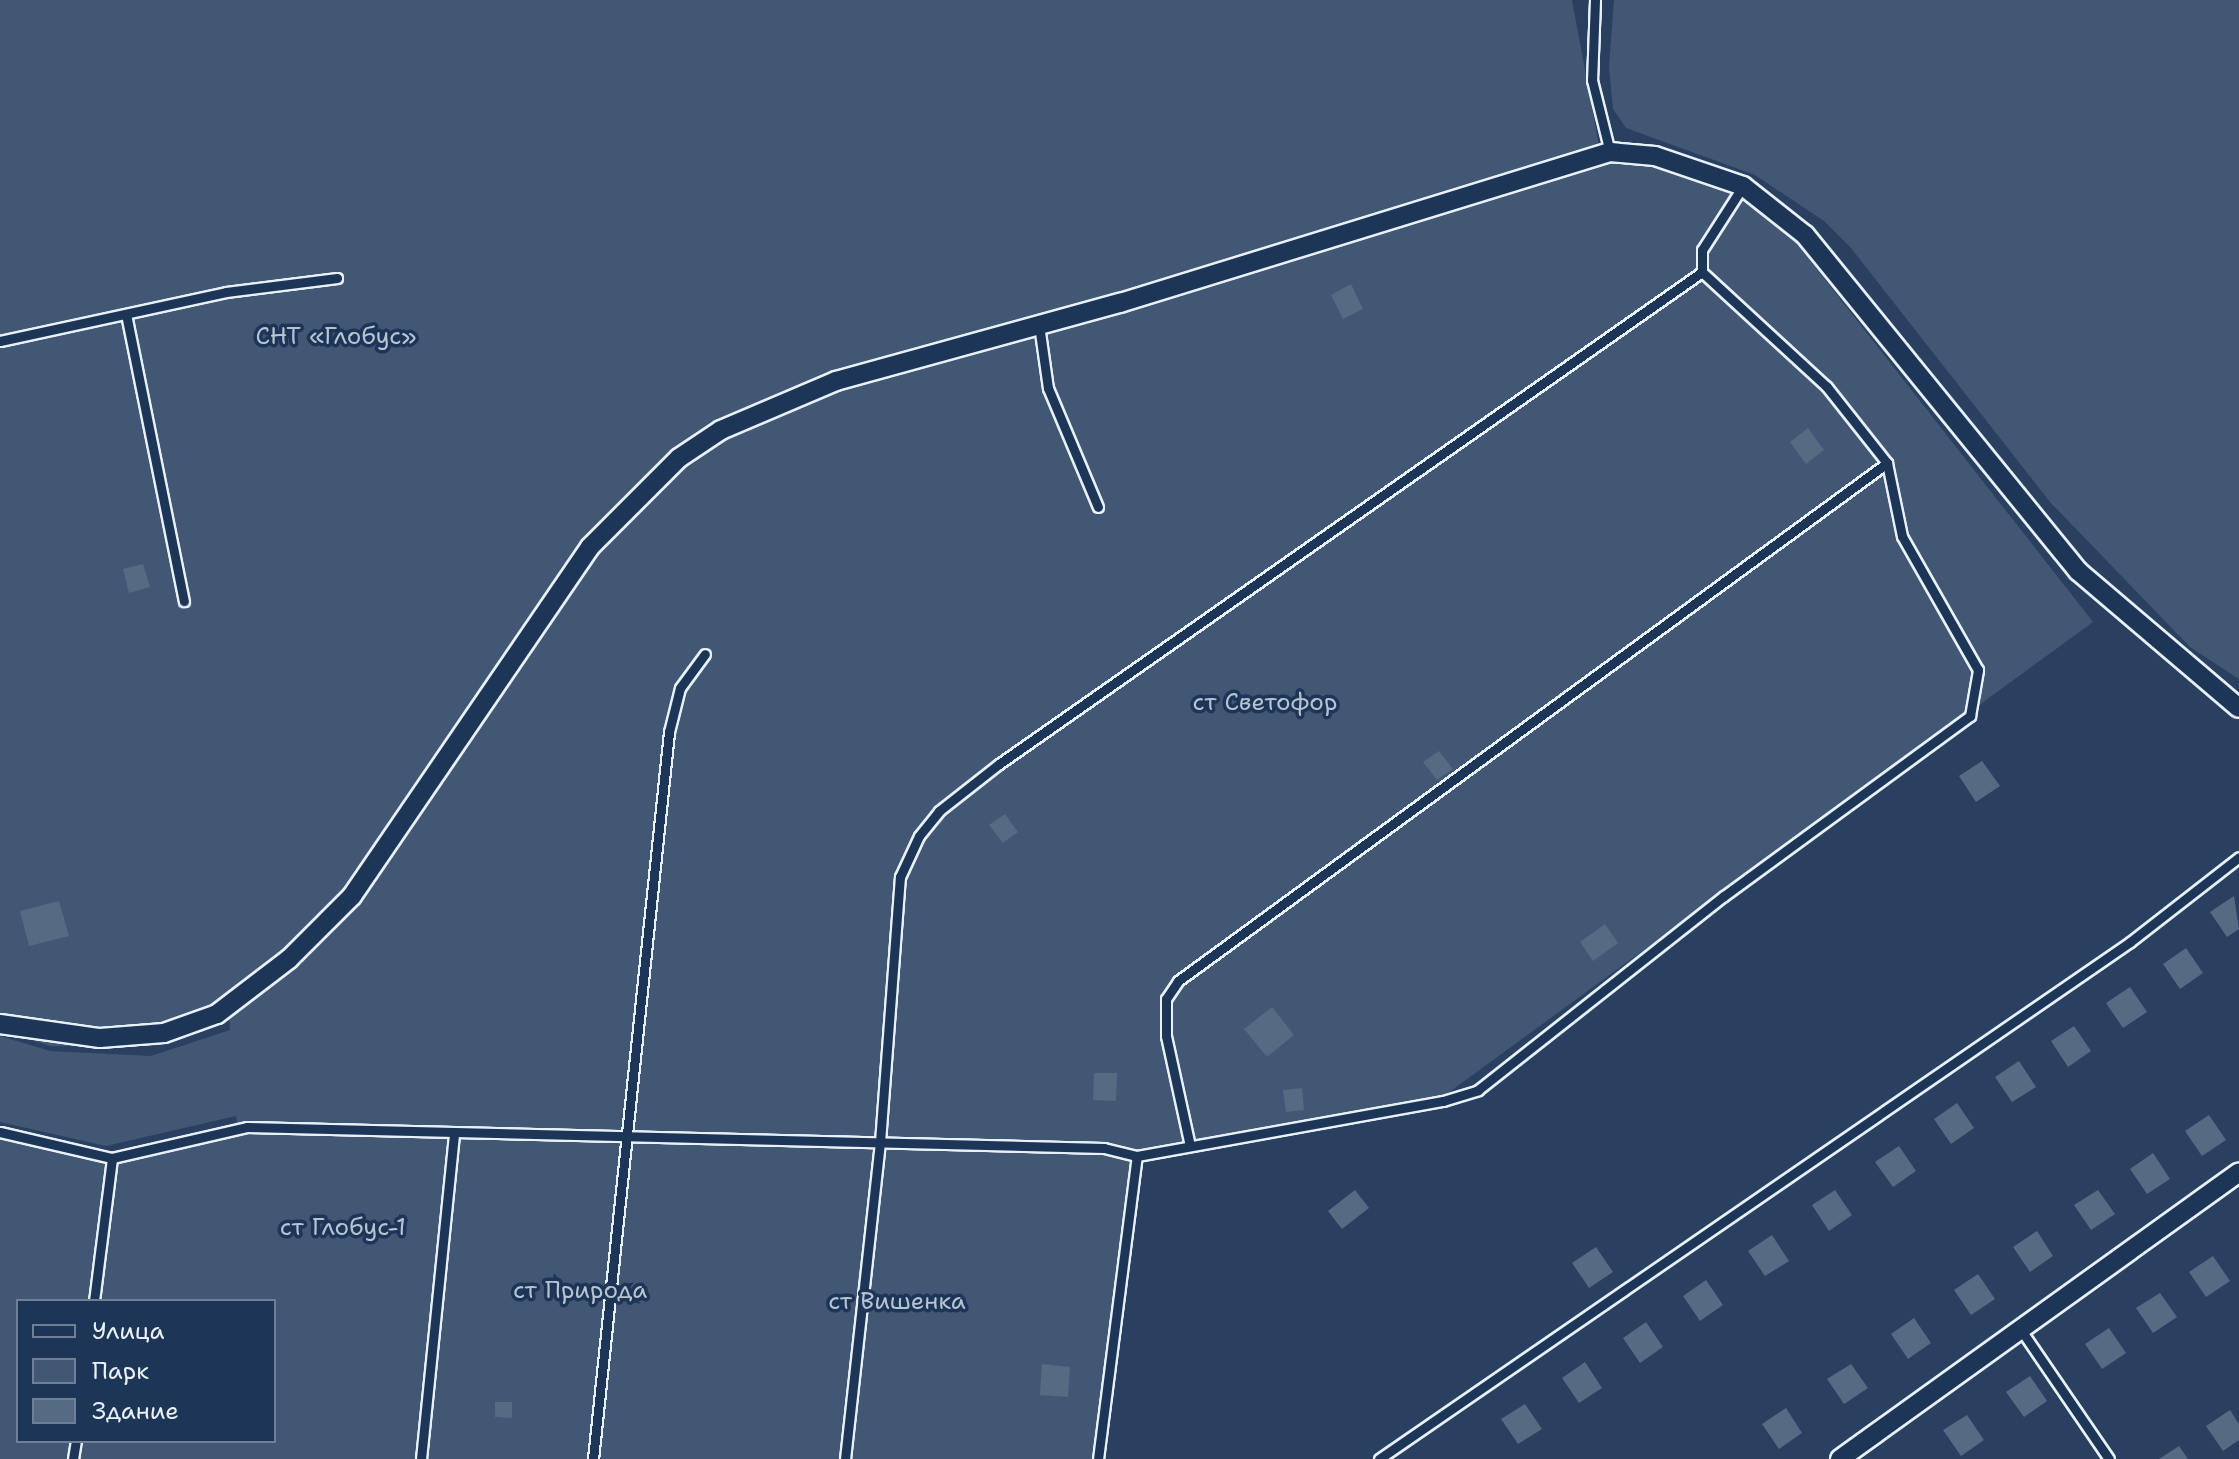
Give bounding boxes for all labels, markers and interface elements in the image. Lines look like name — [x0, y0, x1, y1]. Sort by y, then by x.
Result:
park label: СНТ «Глобус» — [255, 323, 417, 351]
park label: ст Светофор — [1193, 689, 1337, 717]
park label: ст Глобус-1 — [280, 1214, 406, 1242]
park label: ст Природа — [513, 1277, 647, 1305]
park label: ст Вишенка — [828, 1288, 966, 1316]
legend — [16, 1299, 276, 1443]
text: Улица — [92, 1315, 165, 1347]
text: Парк — [92, 1355, 149, 1387]
text: Здание — [92, 1395, 179, 1427]

